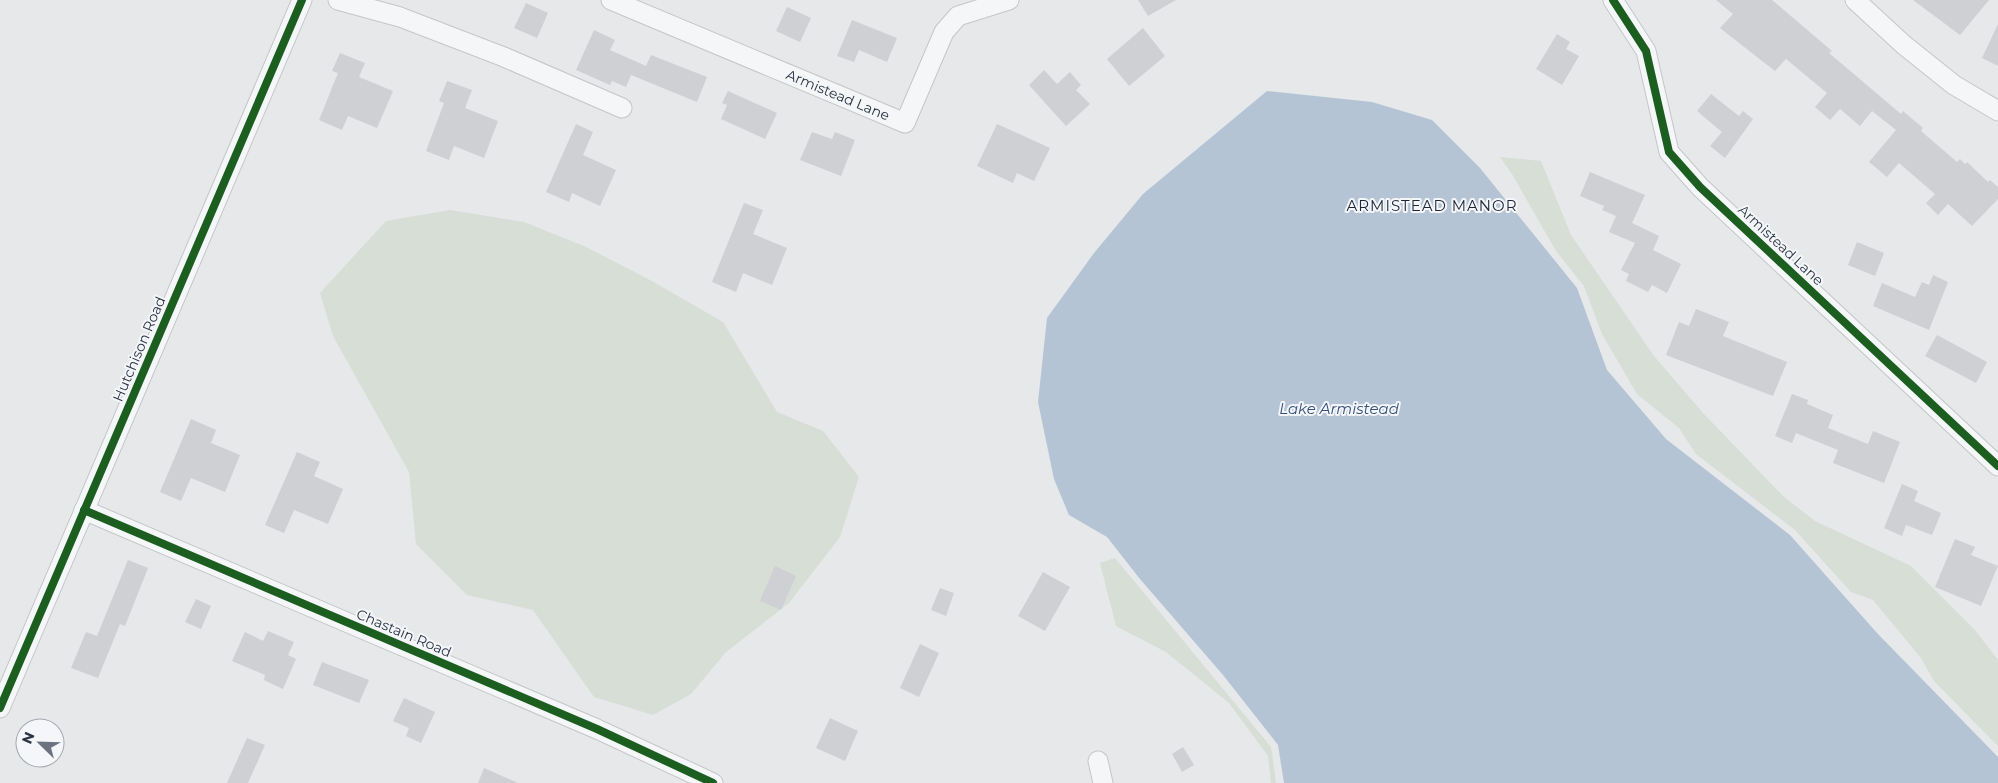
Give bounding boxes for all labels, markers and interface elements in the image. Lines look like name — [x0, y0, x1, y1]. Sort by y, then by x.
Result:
street label: Armistead Lane — [783, 65, 892, 125]
district label: ARMISTEAD MANOR — [1347, 196, 1517, 215]
street label: Armistead Lane — [1734, 201, 1828, 289]
street label: Hutchison Road — [109, 294, 169, 404]
water label: Lake Armistead — [1279, 399, 1400, 418]
street label: Chastain Road — [354, 605, 454, 661]
north arrow — [15, 718, 65, 768]
text: N — [18, 729, 39, 747]

